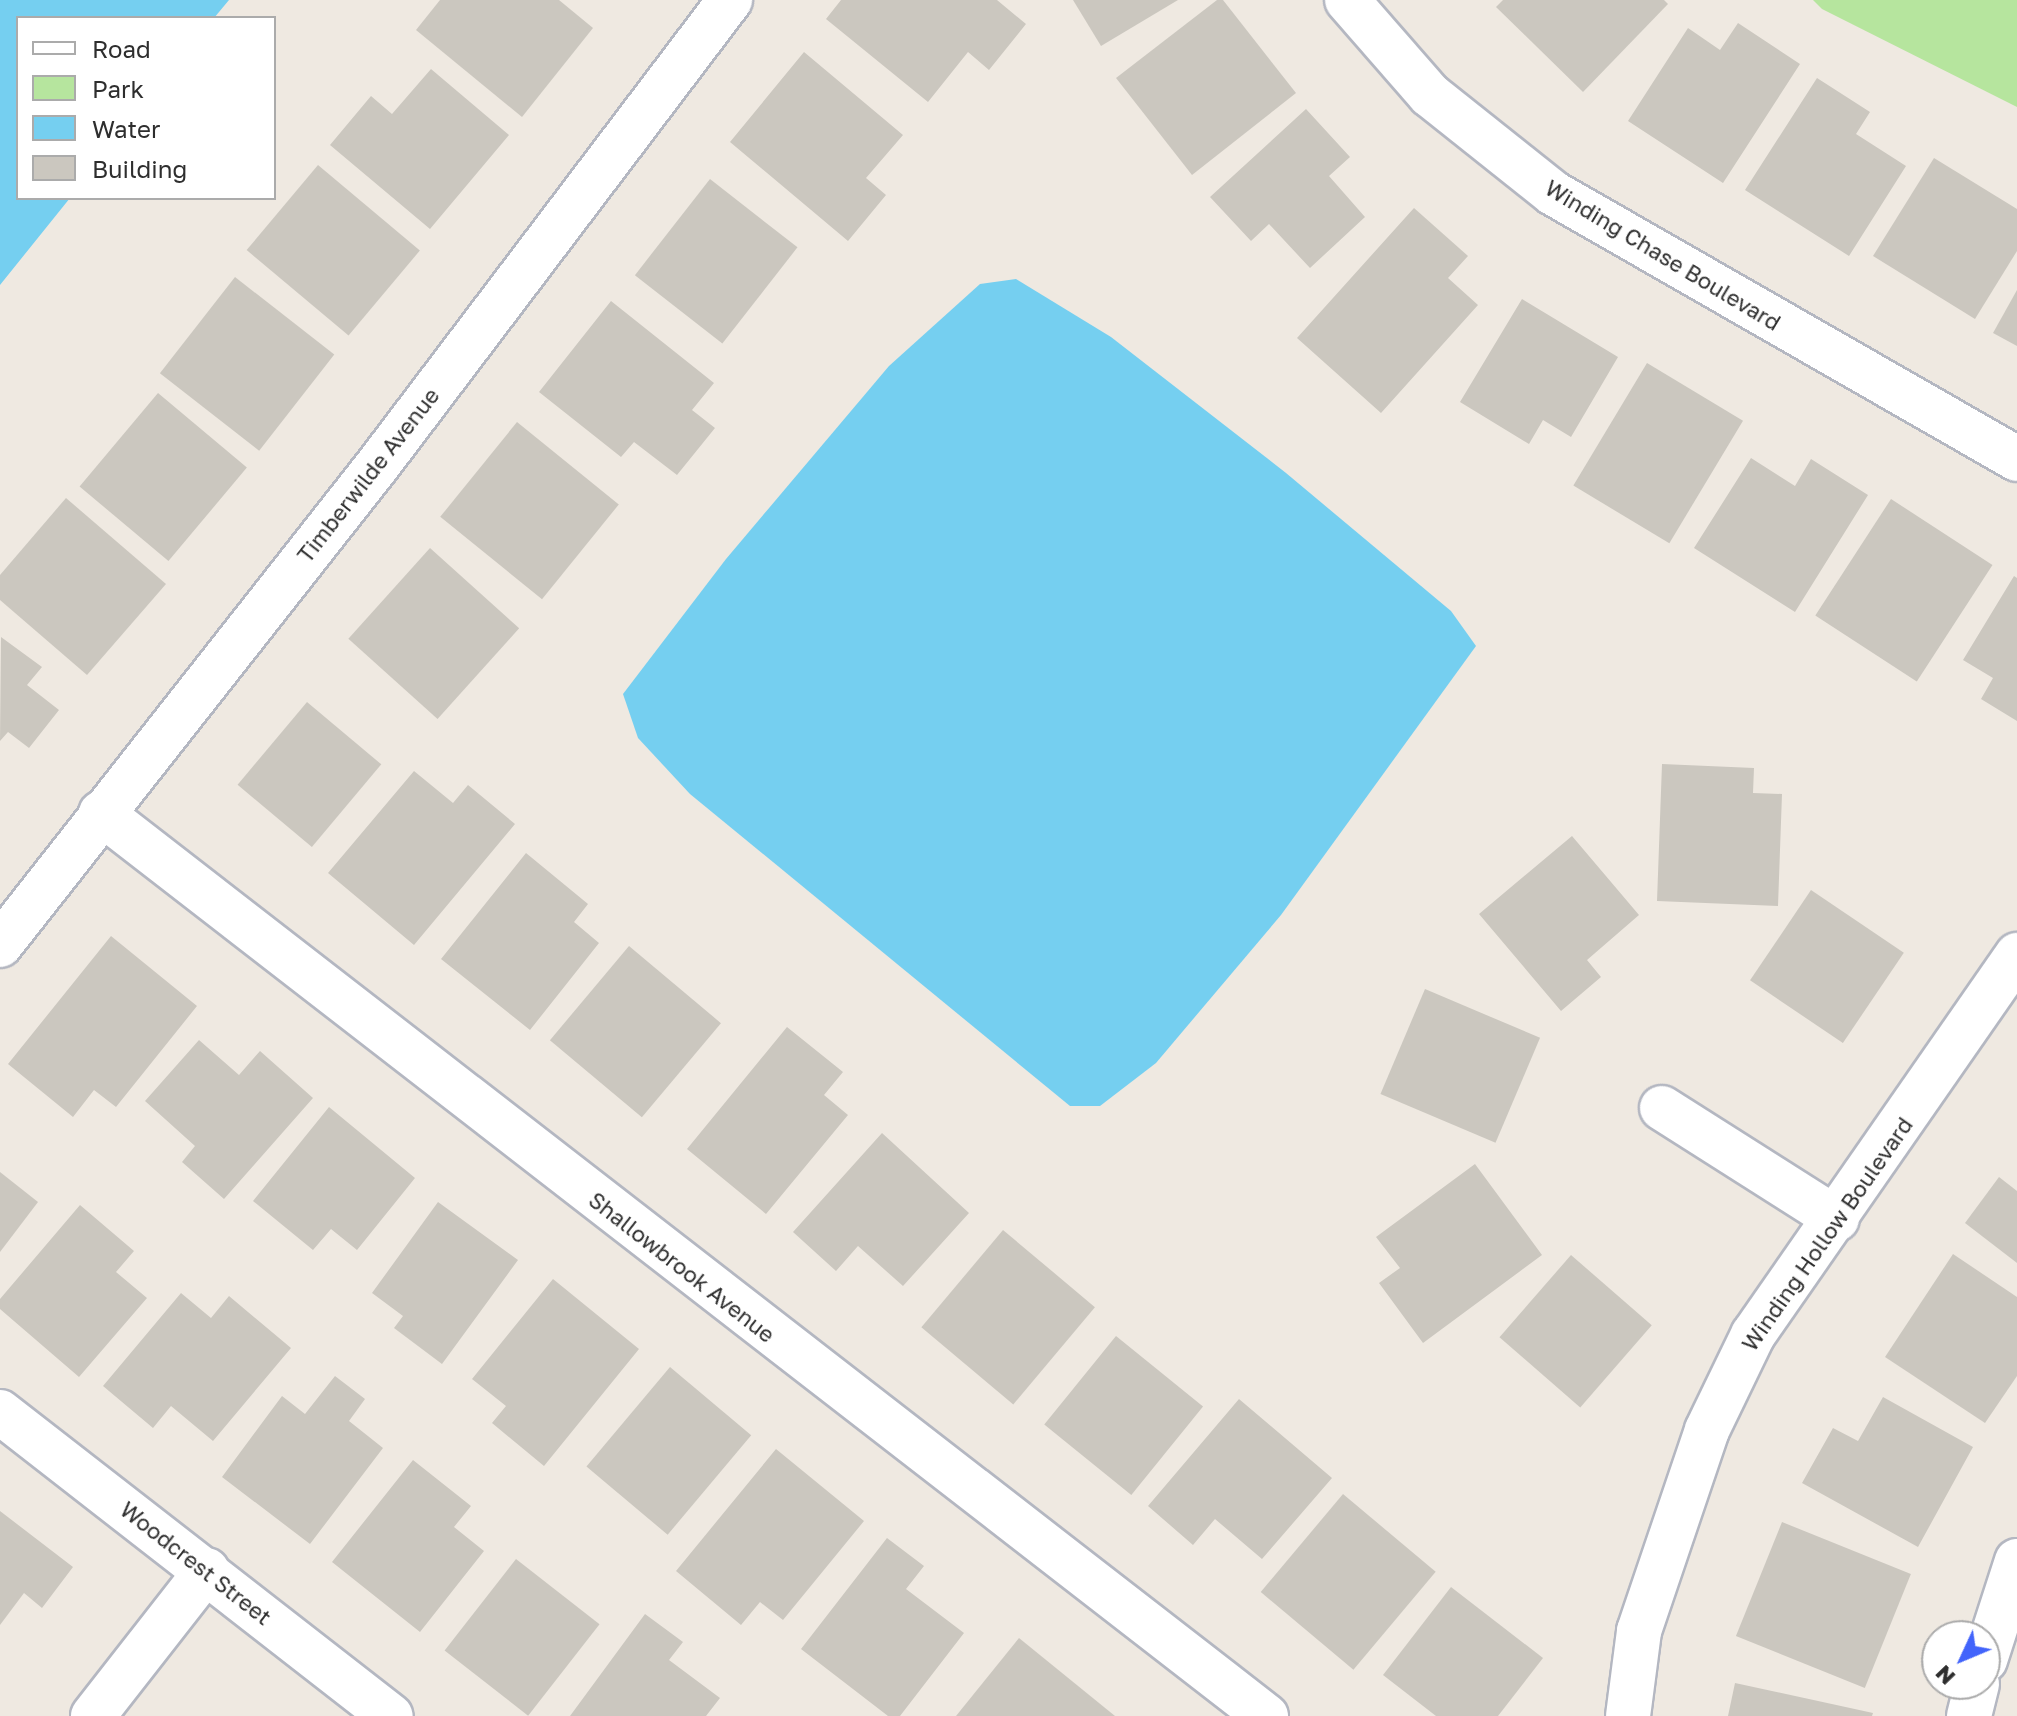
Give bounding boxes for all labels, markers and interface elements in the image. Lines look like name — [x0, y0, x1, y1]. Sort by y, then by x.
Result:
legend — [16, 16, 276, 200]
text: Road — [92, 34, 151, 63]
text: Park — [92, 74, 144, 103]
text: Water — [92, 114, 160, 143]
text: Building — [92, 154, 187, 183]
street label: Winding Chase Boulevard — [1541, 174, 1785, 336]
street label: Timberwilde Avenue — [292, 382, 444, 568]
street label: Winding Hollow Boulevard — [1736, 1112, 1918, 1356]
street label: Shallowbrook Avenue — [584, 1186, 780, 1348]
street label: Woodcrest Street — [115, 1496, 277, 1630]
north arrow — [1921, 1620, 2001, 1700]
text: N — [1929, 1660, 1960, 1691]

